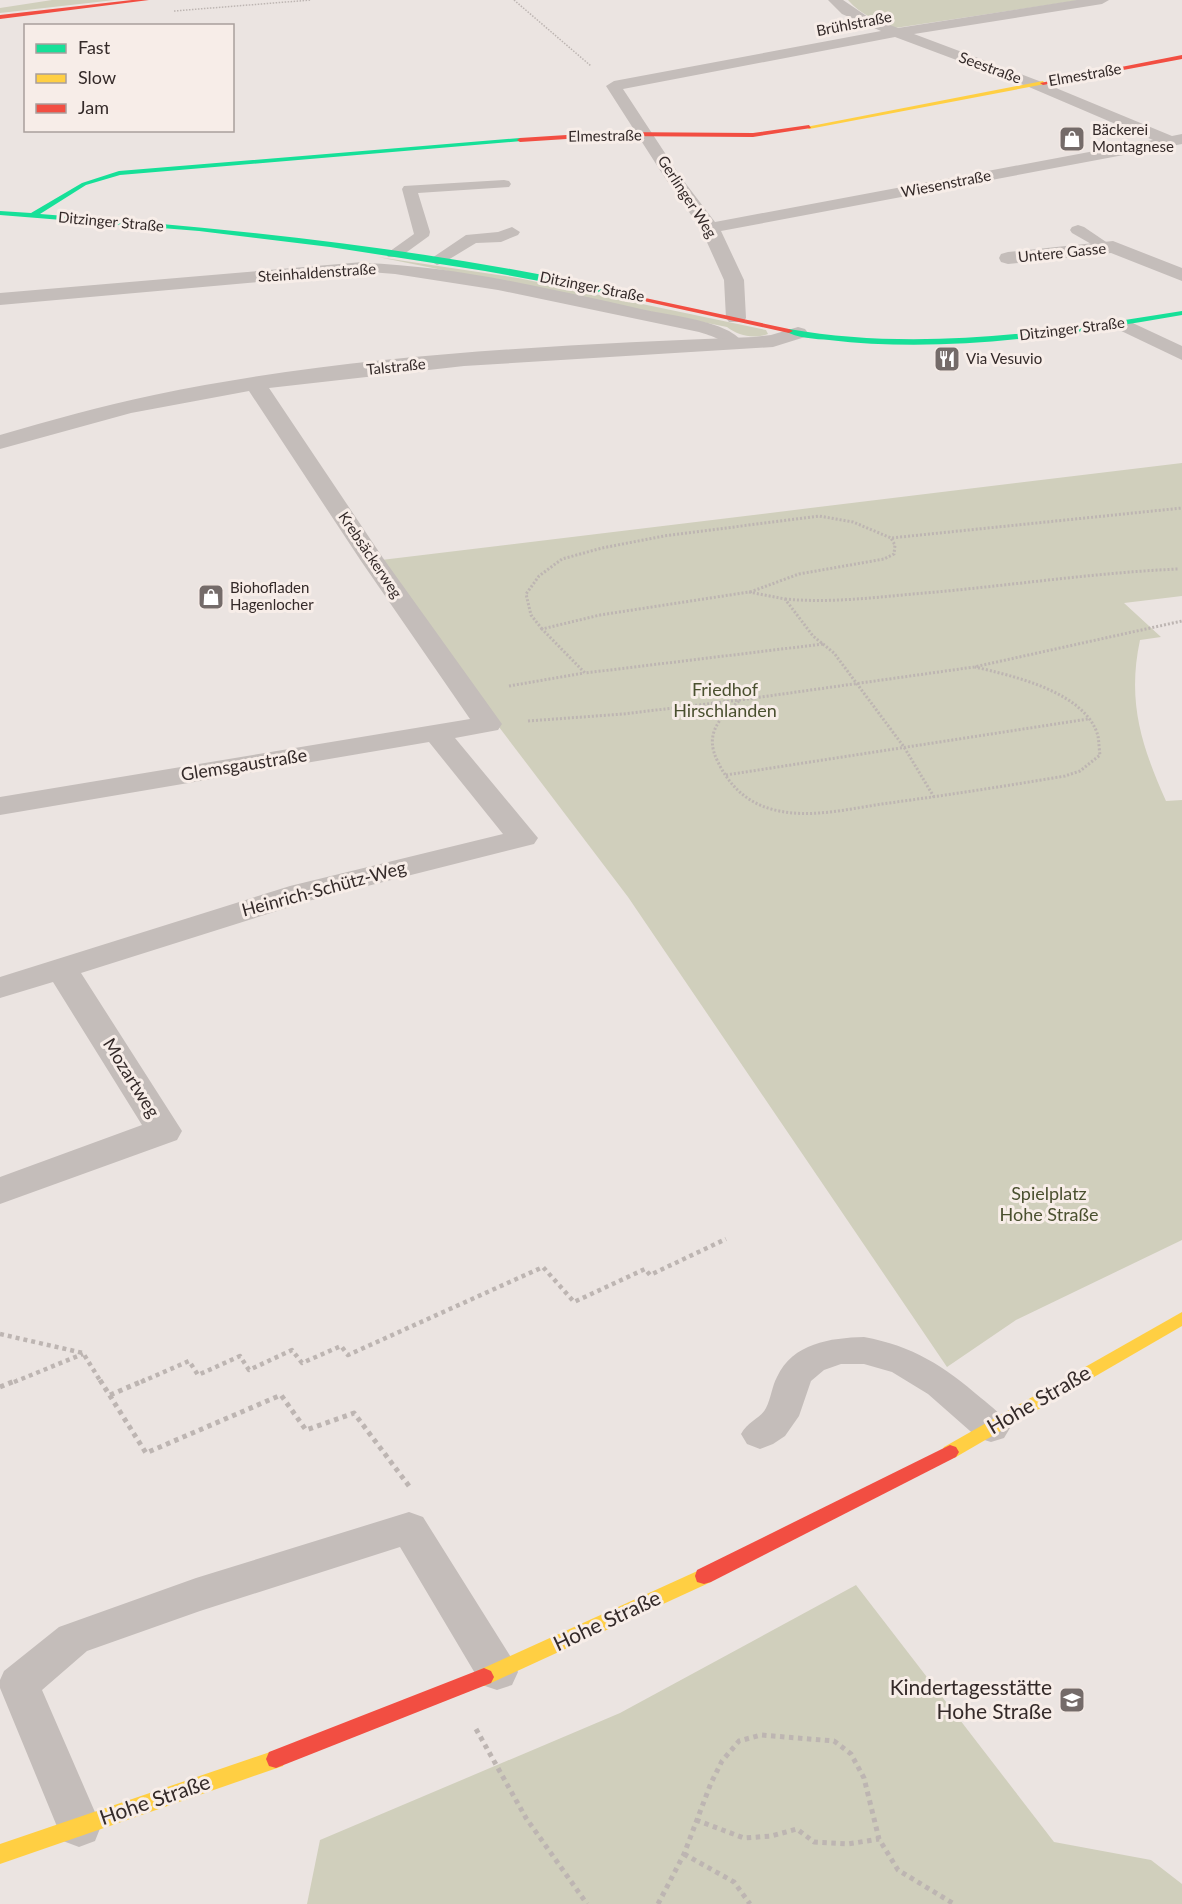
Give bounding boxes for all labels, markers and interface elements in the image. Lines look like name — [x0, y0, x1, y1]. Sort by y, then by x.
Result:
street label: Brühlstraße — [815, 7, 893, 39]
legend — [24, 24, 234, 132]
text: Fast — [78, 36, 111, 58]
street label: Seestraße — [957, 47, 1024, 87]
street label: Elmestraße — [1047, 59, 1123, 89]
text: Slow — [78, 66, 116, 88]
text: Jam — [78, 96, 109, 118]
place label: Bäckerei Montagnese — [1092, 120, 1174, 155]
shop icon: Bäckerei Montagnese — [1057, 124, 1087, 154]
street label: Elmestraße — [568, 125, 642, 145]
street label: Gerlinger Weg — [655, 152, 721, 241]
street label: Wiesenstraße — [899, 165, 992, 201]
street label: Ditzinger Straße — [57, 207, 165, 235]
street label: Untere Gasse — [1017, 238, 1107, 266]
street label: Steinhaldenstraße — [257, 259, 377, 285]
street label: Ditzinger Straße — [538, 267, 646, 305]
street label: Ditzinger Straße — [1018, 313, 1126, 343]
restaurant icon: Via Vesuvio — [932, 344, 962, 374]
place label: Via Vesuvio — [966, 349, 1042, 367]
street label: Talstraße — [365, 354, 426, 378]
street label: Krebsäckerweg — [335, 508, 406, 601]
place label: Biohofladen Hagenlocher — [230, 578, 314, 613]
shop icon: Biohofladen Hagenlocher — [196, 582, 226, 612]
park label: Friedhof Hirschlanden — [673, 678, 777, 721]
street label: Glemsgaustraße — [179, 743, 308, 785]
street label: Heinrich-Schütz-Weg — [239, 856, 408, 921]
street label: Mozartweg — [99, 1034, 165, 1121]
park label: Spielplatz Hohe Straße — [1000, 1182, 1098, 1225]
street label: Hohe Straße — [982, 1359, 1094, 1438]
street label: Hohe Straße — [549, 1584, 664, 1655]
place label: Kindertagesstätte Hohe Straße — [890, 1674, 1052, 1723]
school or university icon: Kindertagesstätte Hohe Straße — [1057, 1685, 1087, 1715]
street label: Hohe Straße — [96, 1768, 213, 1829]

